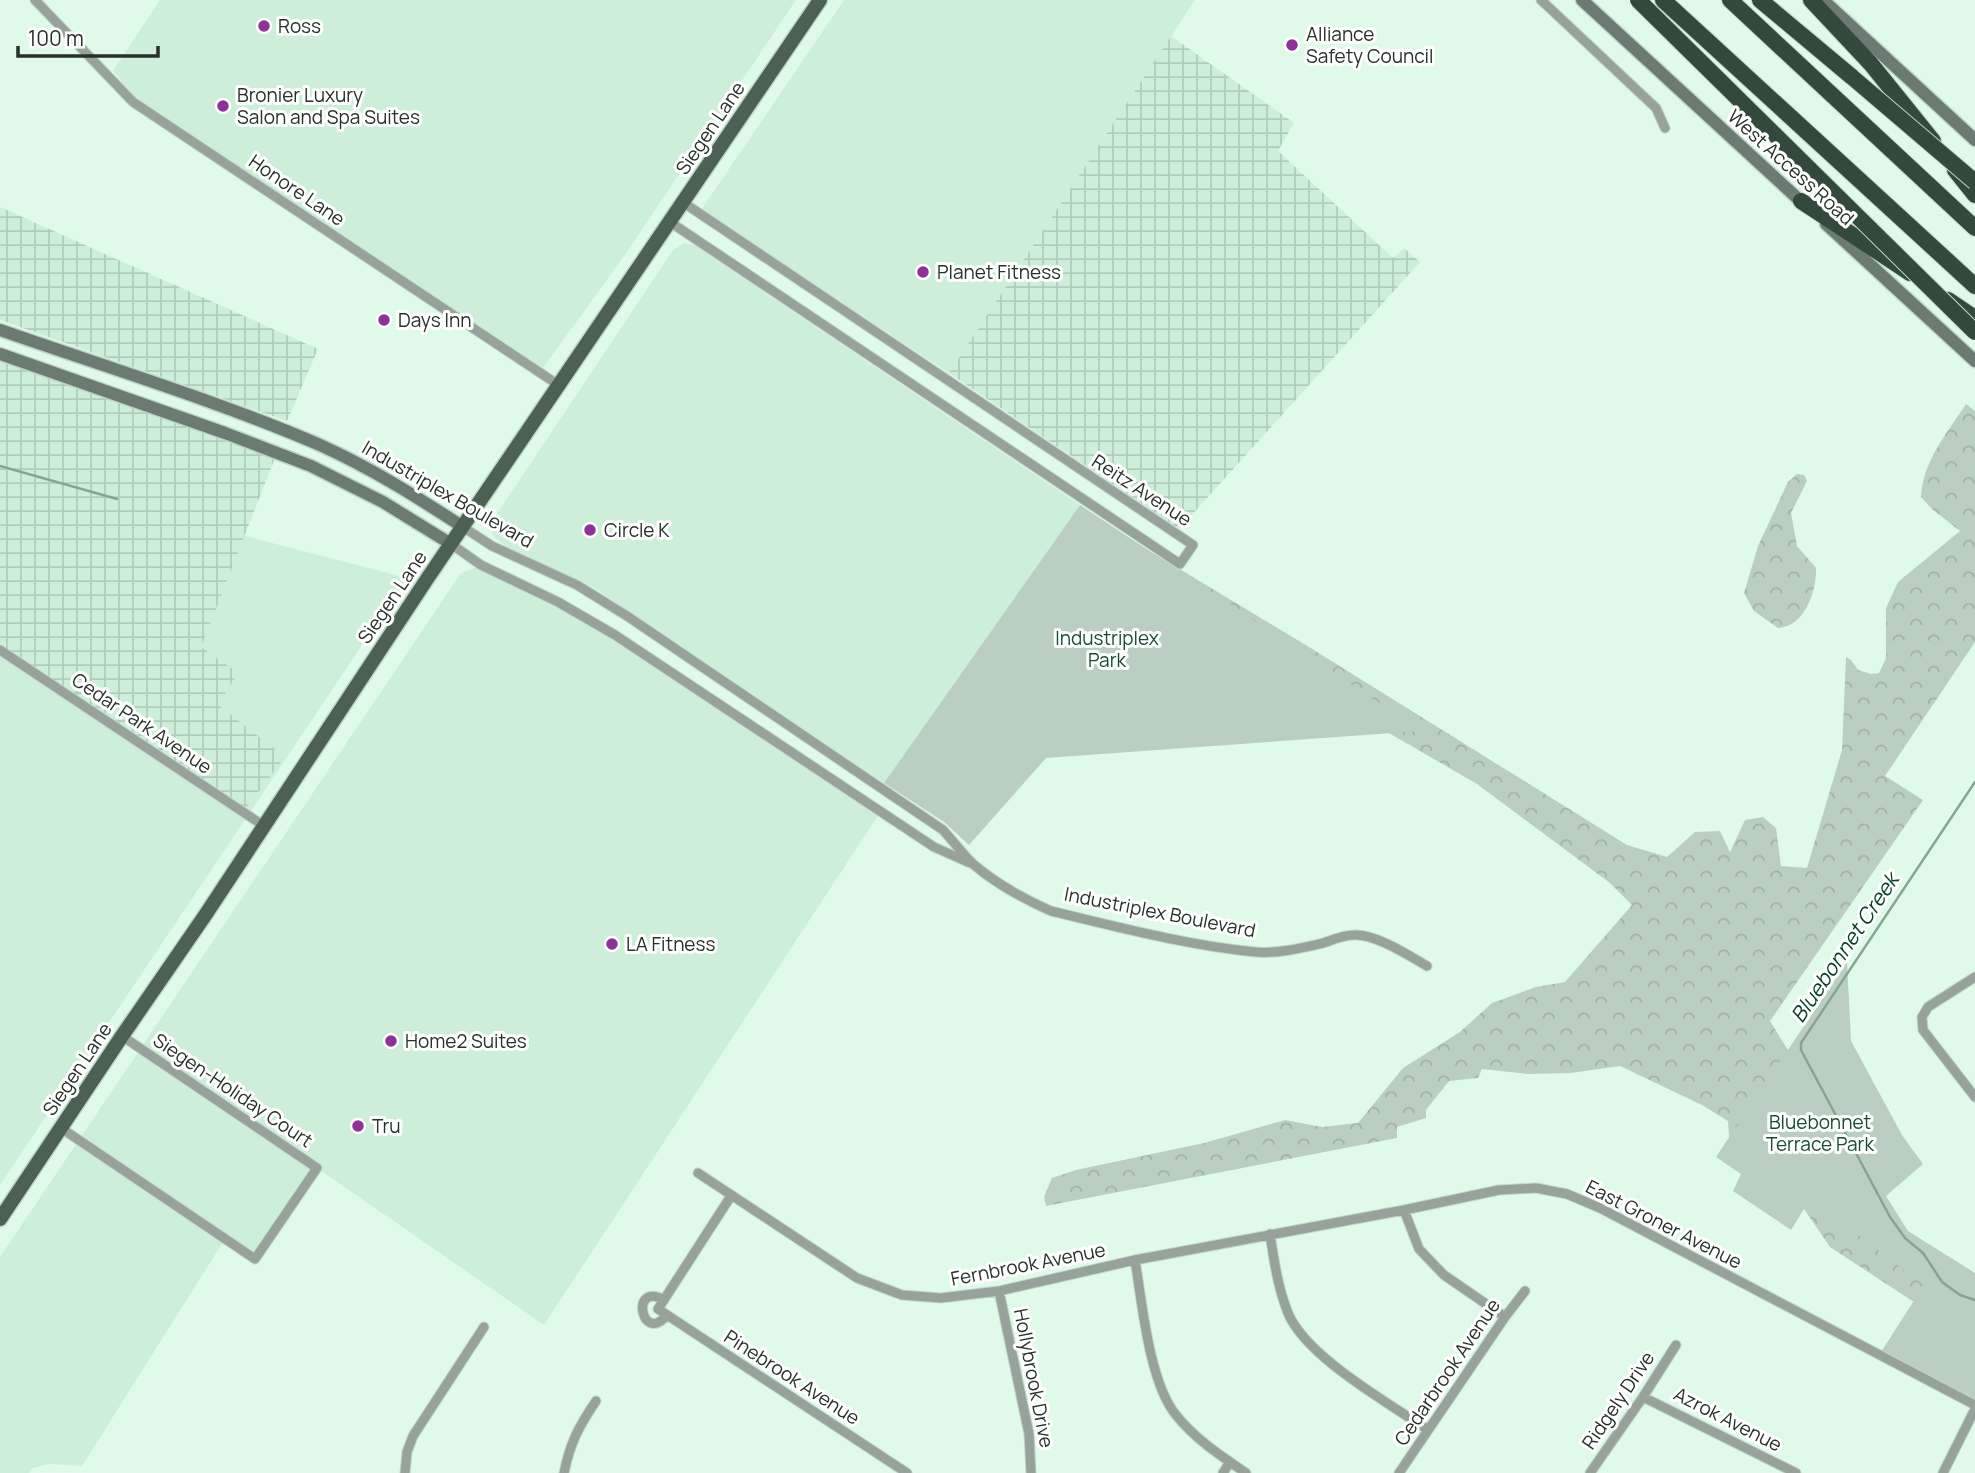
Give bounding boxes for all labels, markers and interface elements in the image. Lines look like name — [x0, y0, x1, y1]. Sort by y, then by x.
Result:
place label: Ross — [278, 13, 321, 39]
scale bar — [18, 14, 158, 58]
marker: Ross — [256, 18, 272, 34]
place label: Alliance Safety Council — [1306, 21, 1433, 69]
text: 100 m — [28, 24, 84, 52]
marker: Alliance Safety Council — [1284, 37, 1300, 53]
street label: Siegen Lane — [669, 76, 751, 180]
place label: Bronier Luxury Salon and Spa Suites — [237, 82, 420, 130]
marker: Bronier Luxury Salon and Spa Suites — [215, 98, 231, 114]
street label: West Access Road — [1722, 103, 1860, 231]
street label: Honore Lane — [244, 148, 350, 232]
place label: Planet Fitness — [937, 259, 1061, 285]
marker: Planet Fitness — [915, 264, 931, 280]
place label: Days Inn — [398, 307, 472, 333]
marker: Days Inn — [376, 312, 392, 328]
street label: Industriplex Boulevard — [357, 434, 539, 554]
street label: Reitz Avenue — [1087, 448, 1197, 532]
place label: Circle K — [604, 517, 670, 543]
marker: Circle K — [582, 522, 598, 538]
street label: Siegen Lane — [351, 545, 433, 649]
park label: Industriplex Park — [1055, 625, 1159, 673]
street label: Cedar Park Avenue — [67, 666, 217, 780]
water label: Bluebonnet Creek — [1784, 865, 1906, 1028]
street label: Industriplex Boulevard — [1062, 881, 1258, 943]
place label: LA Fitness — [626, 931, 715, 957]
marker: LA Fitness — [604, 936, 620, 952]
street label: Siegen Lane — [36, 1017, 118, 1121]
street label: Siegen-Holiday Court — [148, 1027, 318, 1153]
place label: Home2 Suites — [405, 1028, 527, 1054]
marker: Home2 Suites — [383, 1033, 399, 1049]
park label: Bluebonnet Terrace Park — [1766, 1109, 1874, 1157]
place label: Tru — [372, 1113, 401, 1139]
marker: Tru — [350, 1118, 366, 1134]
street label: East Groner Avenue — [1581, 1173, 1747, 1275]
street label: Fernbrook Avenue — [948, 1236, 1108, 1292]
street label: Cedarbrook Avenue — [1388, 1293, 1506, 1451]
street label: Hollybrook Drive — [1008, 1306, 1060, 1450]
street label: Pinebrook Avenue — [719, 1323, 865, 1431]
street label: Ridgely Drive — [1576, 1346, 1660, 1454]
street label: Azrok Avenue — [1669, 1381, 1787, 1457]

